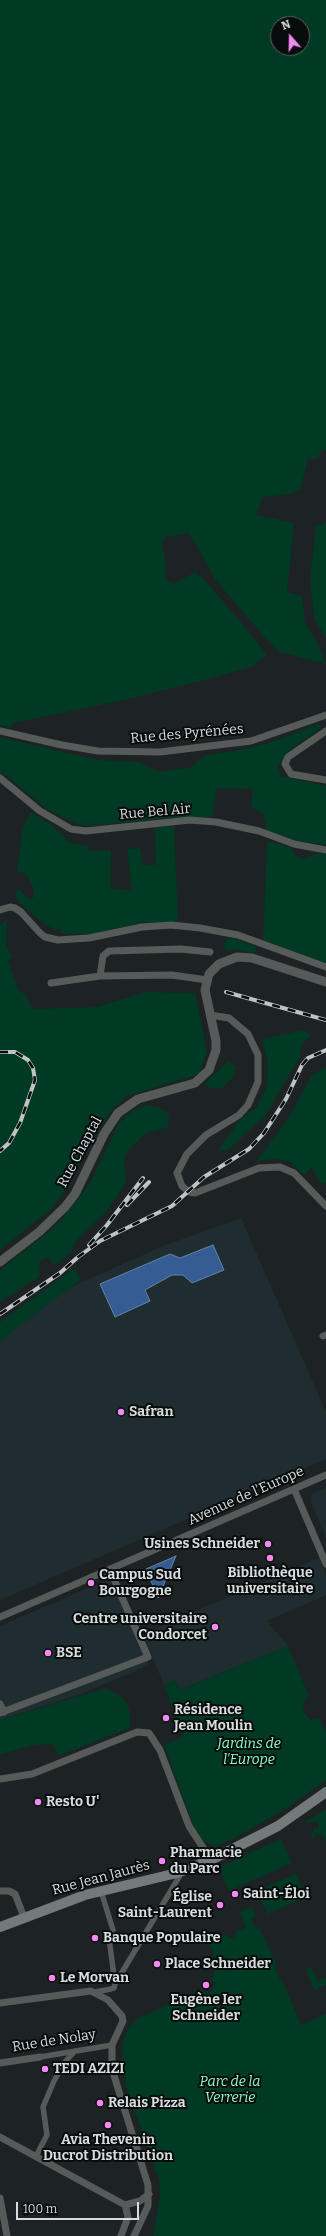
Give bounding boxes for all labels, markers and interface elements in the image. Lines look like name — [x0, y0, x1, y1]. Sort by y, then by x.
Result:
north arrow — [270, 16, 310, 56]
text: N — [280, 18, 292, 33]
street label: Rue des Pyrénées — [130, 721, 244, 747]
street label: Rue Bel Air — [119, 801, 191, 823]
street label: Rue Chaptal — [54, 1114, 106, 1190]
place label: Safran — [129, 1404, 173, 1420]
marker: Safran — [116, 1407, 126, 1417]
street label: Avenue de l'Europe — [186, 1463, 306, 1529]
place label: Usines Schneider — [144, 1536, 260, 1552]
marker: Usines Schneider — [263, 1539, 273, 1549]
marker: Bibliothèque universitaire — [265, 1553, 275, 1563]
place label: Bibliothèque universitaire — [227, 1565, 313, 1598]
place label: Campus Sud Bourgogne — [99, 1567, 181, 1600]
marker: Campus Sud Bourgogne — [86, 1578, 96, 1588]
place label: Centre universitaire Condorcet — [73, 1611, 207, 1644]
marker: Centre universitaire Condorcet — [210, 1622, 220, 1632]
place label: BSE — [56, 1645, 82, 1661]
marker: BSE — [43, 1648, 53, 1658]
place label: Résidence Jean Moulin — [174, 1702, 253, 1734]
marker: Résidence Jean Moulin — [161, 1713, 171, 1723]
park label: Jardins de l'Europe — [217, 1736, 281, 1768]
place label: Resto U' — [46, 1794, 99, 1810]
marker: Resto U' — [33, 1797, 43, 1807]
place label: Pharmacie du Parc — [170, 1845, 242, 1878]
marker: Pharmacie du Parc — [157, 1856, 167, 1866]
street label: Rue Jean Jaurès — [50, 1857, 152, 1899]
place label: Saint-Éloi — [243, 1886, 310, 1902]
place label: Église Saint-Laurent — [118, 1889, 212, 1922]
marker: Saint-Éloi — [230, 1889, 240, 1899]
marker: Église Saint-Laurent — [215, 1900, 225, 1910]
place label: Banque Populaire — [103, 1930, 221, 1946]
marker: Banque Populaire — [90, 1933, 100, 1943]
place label: Place Schneider — [165, 1956, 271, 1972]
marker: Place Schneider — [152, 1959, 162, 1969]
place label: Le Morvan — [60, 1970, 129, 1986]
marker: Le Morvan — [47, 1973, 57, 1983]
marker: Eugène Ier Schneider — [201, 1980, 211, 1990]
place label: Eugène Ier Schneider — [170, 1992, 242, 2024]
street label: Rue de Nolay — [11, 2026, 97, 2056]
place label: TEDI AZIZI — [53, 2061, 124, 2077]
marker: TEDI AZIZI — [40, 2064, 50, 2074]
park label: Parc de la Verrerie — [200, 2074, 260, 2106]
place label: Relais Pizza — [108, 2095, 186, 2111]
marker: Relais Pizza — [95, 2098, 105, 2108]
marker: Avia Thevenin Ducrot Distribution — [103, 2120, 113, 2130]
place label: Avia Thevenin Ducrot Distribution — [43, 2132, 173, 2164]
scale bar — [18, 2194, 141, 2220]
text: 100 m — [23, 2202, 57, 2216]

